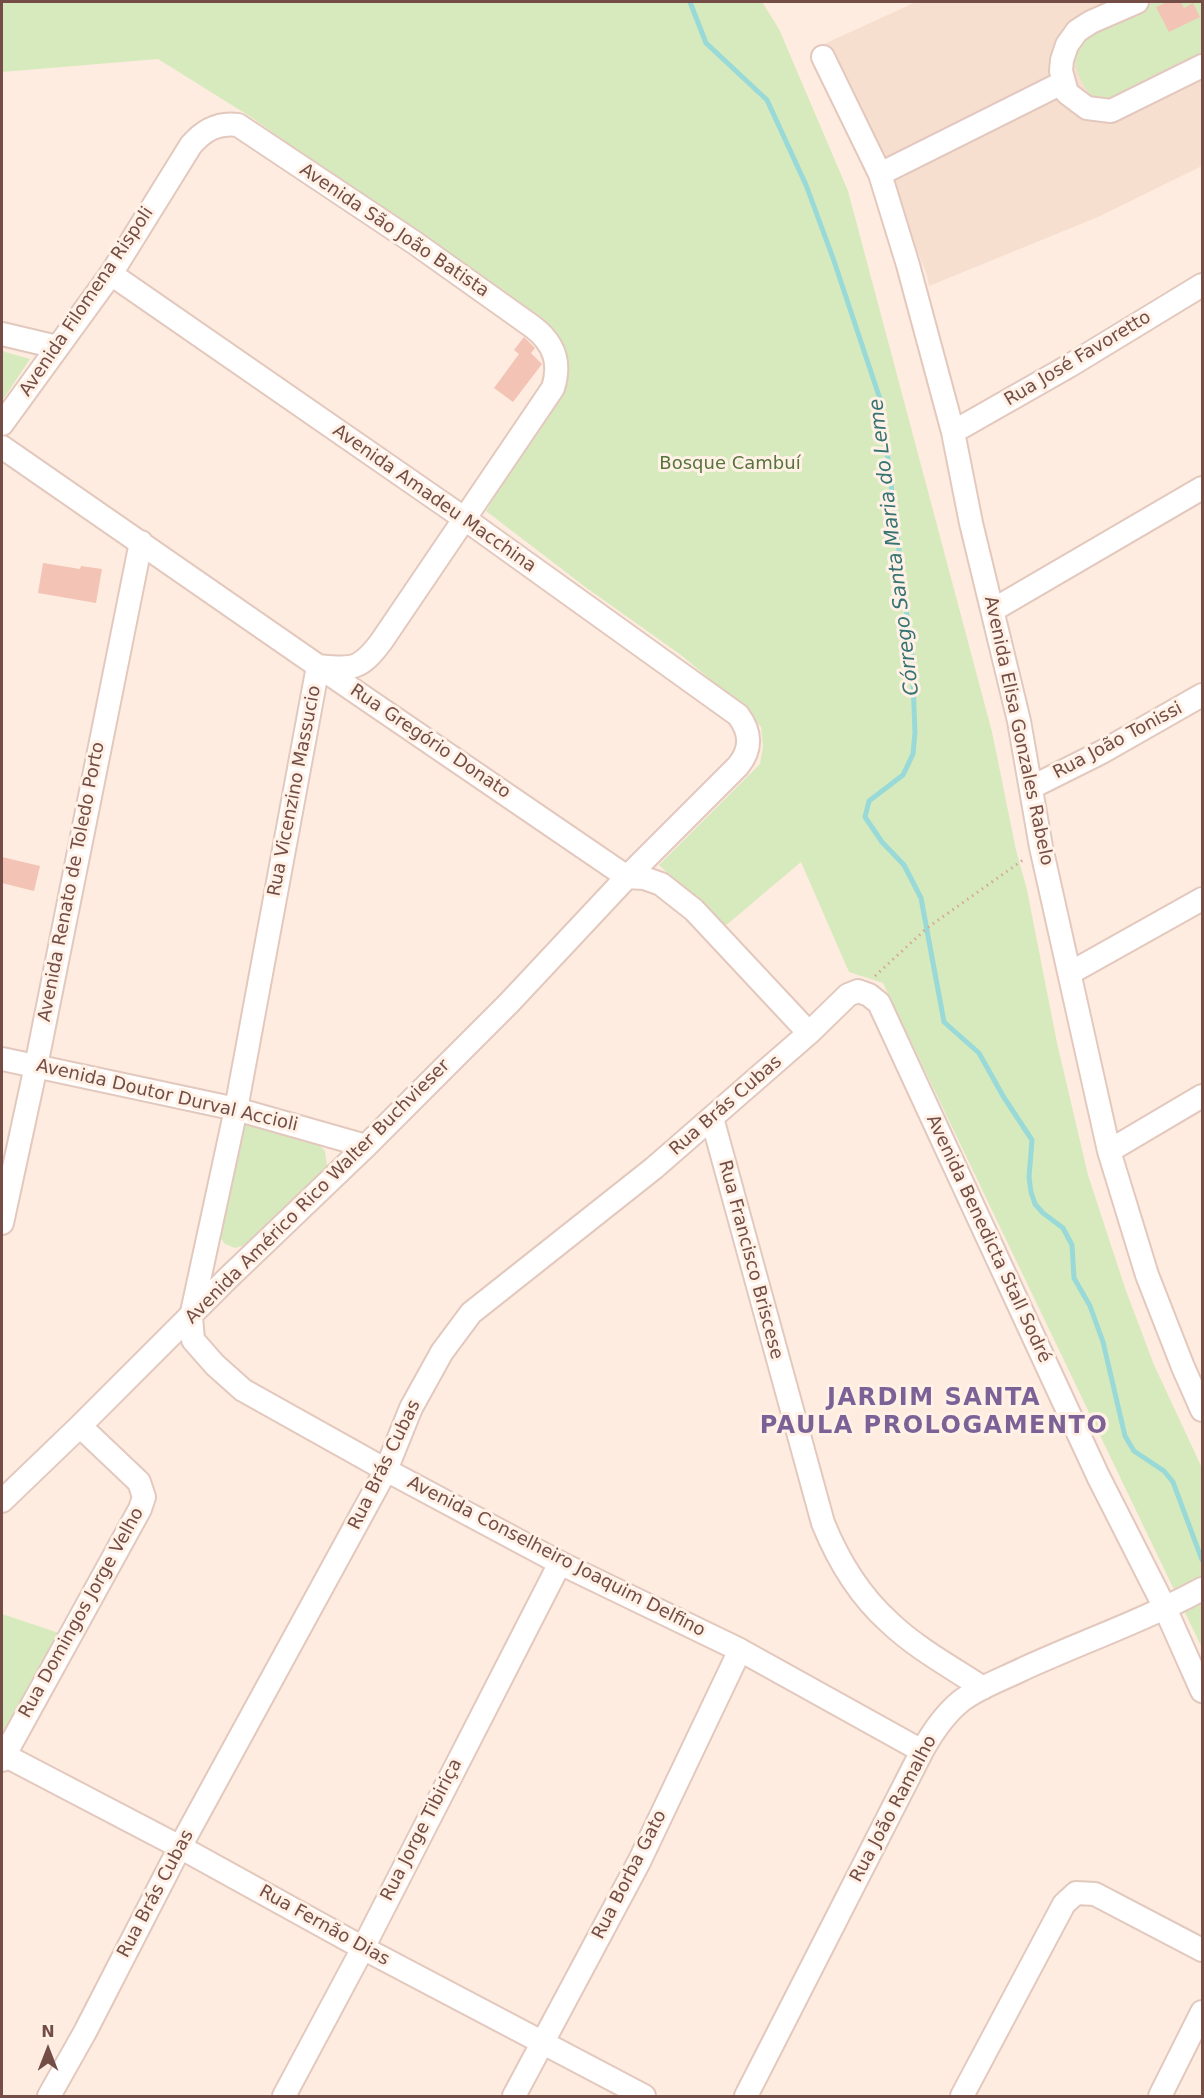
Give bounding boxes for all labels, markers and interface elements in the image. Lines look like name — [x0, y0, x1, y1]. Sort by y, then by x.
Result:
street label: Avenida São João Batista — [295, 159, 493, 303]
street label: Avenida Filomena Rispoli — [15, 203, 159, 401]
street label: Rua José Favoretto — [1001, 307, 1155, 411]
water label: Córrego Santa Maria do Leme — [865, 397, 925, 697]
street label: Avenida Amadeu Macchina — [328, 420, 540, 578]
park label: Bosque Cambuí — [659, 453, 801, 475]
street label: Avenida Elisa Gonzales Rabelo — [979, 594, 1057, 868]
street label: Rua Gregório Donato — [346, 680, 514, 804]
street label: Rua Vicenzino Massucio — [264, 684, 326, 898]
street label: Rua João Tonissi — [1050, 698, 1186, 784]
street label: Avenida Renato de Toledo Porto — [34, 740, 110, 1024]
street label: Rua Brás Cubas — [666, 1051, 786, 1161]
street label: Avenida Doutor Durval Accioli — [34, 1055, 300, 1137]
street label: Avenida Américo Rico Walter Buchvieser — [181, 1055, 455, 1329]
street label: Avenida Benedicta Stall Sodré — [921, 1112, 1055, 1366]
street label: Rua Francisco Briscese — [713, 1158, 787, 1362]
district label: JARDIM SANTA PAULA PROLOGAMENTO — [760, 1385, 1108, 1441]
street label: Rua Brás Cubas — [344, 1397, 426, 1533]
street label: Avenida Conselheiro Joaquim Delfino — [403, 1472, 709, 1642]
street label: Rua Domingos Jorge Velho — [15, 1504, 149, 1722]
street label: Rua João Ramalho — [846, 1732, 942, 1886]
street label: Rua Jorge Tibiriça — [377, 1755, 467, 1905]
street label: Rua Borba Gato — [588, 1807, 672, 1943]
street label: Rua Brás Cubas — [113, 1826, 199, 1962]
street label: Rua Fernão Dias — [255, 1881, 393, 1971]
north arrow — [18, 2020, 78, 2080]
text: N — [41, 2022, 55, 2041]

